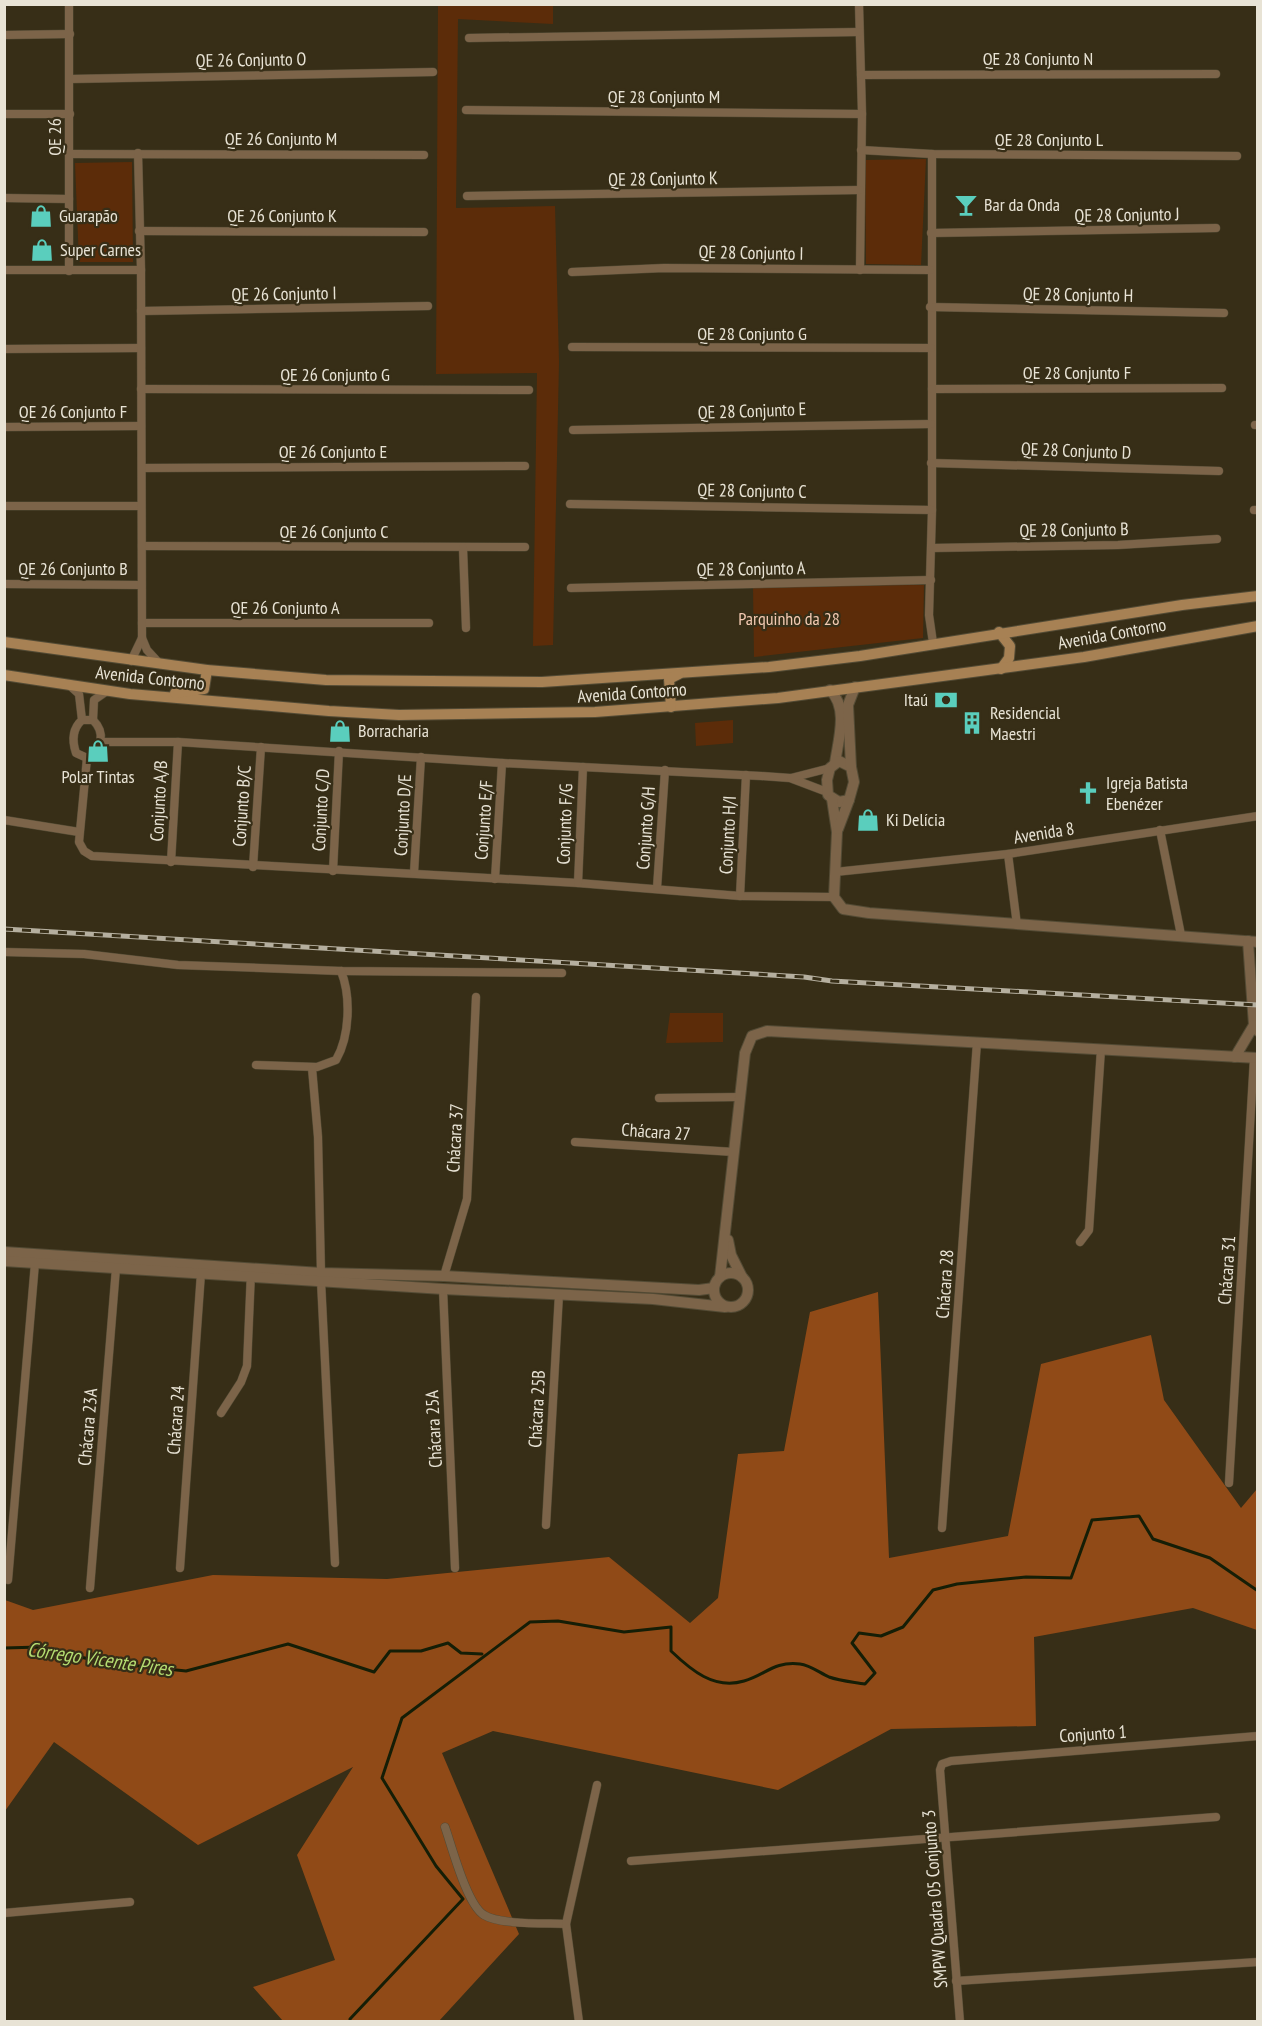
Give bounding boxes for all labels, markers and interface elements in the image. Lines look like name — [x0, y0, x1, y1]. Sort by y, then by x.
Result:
street label: QE 26 Conjunto O — [195, 47, 307, 72]
street label: QE 28 Conjunto N — [983, 47, 1093, 70]
street label: QE 28 Conjunto M — [608, 85, 720, 108]
street label: QE 26 — [43, 118, 66, 156]
street label: QE 26 Conjunto M — [225, 127, 337, 150]
street label: QE 28 Conjunto L — [995, 128, 1104, 151]
street label: QE 28 Conjunto K — [608, 166, 718, 191]
bar icon: Bar da Onda — [953, 192, 979, 218]
place label: Bar da Onda — [984, 193, 1060, 216]
street label: QE 28 Conjunto J — [1074, 202, 1180, 227]
shop icon: Guarapão — [28, 203, 54, 229]
place label: Guarapão — [59, 204, 118, 227]
street label: QE 26 Conjunto K — [227, 204, 337, 227]
shop icon: Super Carnes — [29, 237, 55, 263]
place label: Super Carnes — [60, 238, 141, 261]
street label: QE 28 Conjunto I — [698, 240, 804, 265]
street label: QE 26 Conjunto I — [231, 281, 337, 306]
street label: QE 28 Conjunto H — [1023, 282, 1133, 307]
street label: QE 28 Conjunto G — [697, 322, 807, 345]
street label: QE 28 Conjunto F — [1023, 361, 1131, 384]
street label: QE 26 Conjunto G — [280, 363, 390, 386]
street label: QE 28 Conjunto E — [697, 397, 807, 424]
street label: QE 26 Conjunto F — [19, 400, 127, 423]
street label: QE 28 Conjunto D — [1021, 437, 1132, 464]
street label: QE 26 Conjunto E — [279, 440, 387, 463]
street label: QE 28 Conjunto C — [697, 478, 807, 503]
street label: QE 28 Conjunto B — [1019, 517, 1129, 542]
street label: QE 26 Conjunto C — [279, 520, 389, 543]
street label: QE 28 Conjunto A — [696, 556, 806, 581]
street label: QE 26 Conjunto B — [18, 557, 128, 580]
street label: QE 26 Conjunto A — [231, 596, 340, 619]
park label: Parquinho da 28 — [738, 607, 840, 630]
street label: Avenida Contorno — [1056, 613, 1168, 654]
street label: Avenida Contorno — [94, 660, 206, 695]
street label: Avenida Contorno — [576, 677, 688, 708]
bank icon: Itaú — [933, 687, 959, 713]
place label: Itaú — [904, 688, 928, 711]
place label: Residencial Maestri — [990, 701, 1061, 745]
building icon: Residencial Maestri — [959, 710, 985, 736]
shop icon: Borracharia — [327, 718, 353, 744]
place label: Borracharia — [358, 719, 429, 742]
shop icon: Polar Tintas — [85, 738, 111, 764]
street label: Conjunto A/B — [145, 760, 172, 842]
place label: Polar Tintas — [61, 765, 135, 788]
street label: Conjunto B/C — [227, 765, 256, 847]
street label: Conjunto C/D — [307, 768, 334, 852]
place label: Igreja Batista Ebenézer — [1106, 771, 1188, 815]
street label: Conjunto D/E — [389, 773, 416, 856]
street label: Conjunto E/F — [469, 779, 498, 861]
church icon: Igreja Batista Ebenézer — [1075, 780, 1101, 806]
street label: Conjunto F/G — [552, 783, 577, 865]
street label: Conjunto G/H — [631, 786, 660, 870]
street label: Conjunto H/I — [714, 795, 741, 875]
shop icon: Ki Delícia — [855, 807, 881, 833]
place label: Ki Delícia — [886, 808, 945, 831]
street label: Avenida 8 — [1012, 816, 1076, 849]
street label: Chácara 37 — [441, 1103, 468, 1173]
street label: Chácara 27 — [621, 1118, 691, 1145]
street label: Chácara 31 — [1213, 1235, 1240, 1305]
street label: Chácara 28 — [931, 1249, 958, 1319]
street label: Chácara 25B — [523, 1370, 550, 1448]
street label: Chácara 24 — [162, 1385, 189, 1455]
street label: Chácara 23A — [73, 1387, 102, 1467]
street label: Chácara 25A — [420, 1389, 447, 1468]
water label: Córrego Vicente Pires — [26, 1636, 177, 1682]
street label: Conjunto 1 — [1058, 1720, 1127, 1747]
street label: SMPW Quadra 05 Conjunto 3 — [917, 1809, 952, 1989]

